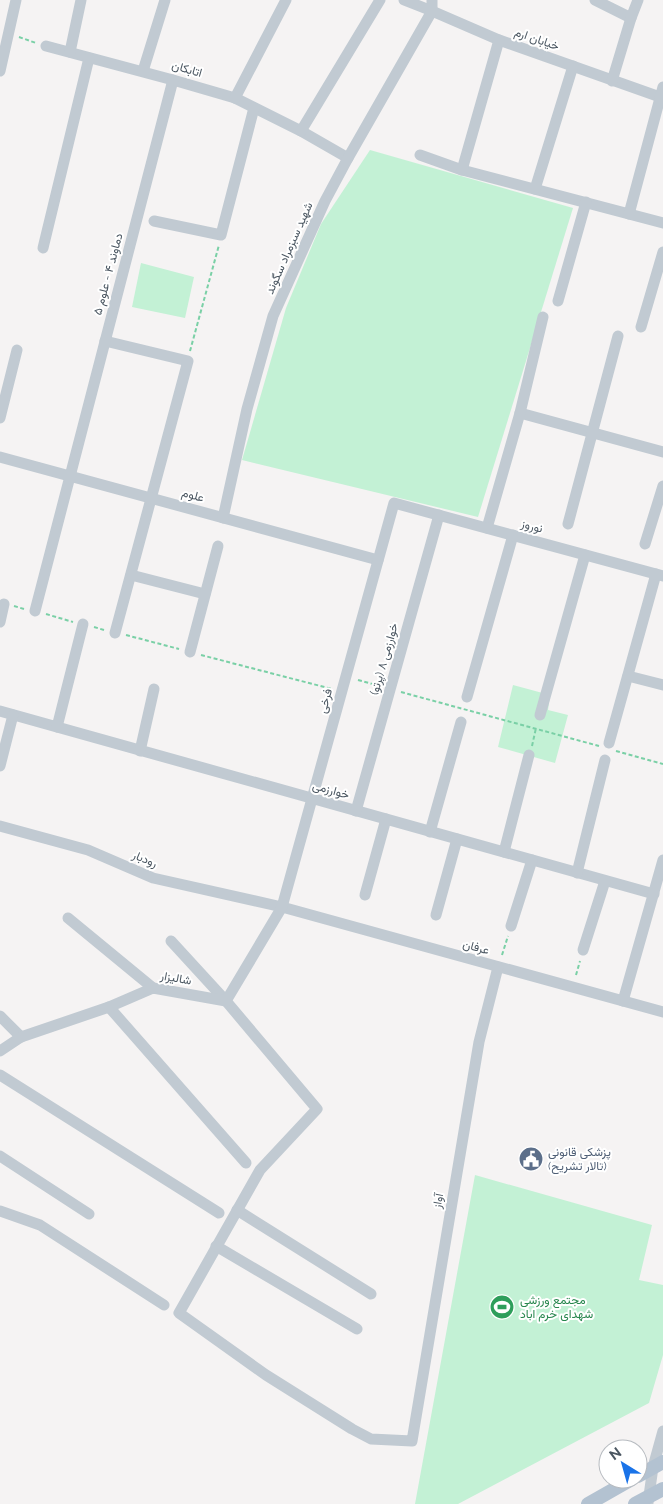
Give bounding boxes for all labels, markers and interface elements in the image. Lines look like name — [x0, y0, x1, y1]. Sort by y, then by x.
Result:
street label: خیابان ارم — [512, 25, 561, 54]
street label: اتابکان — [170, 58, 204, 80]
street label: شهید سبزمراد سگوند — [262, 200, 316, 297]
street label: دماوند ۴ - علوم ۵ — [90, 231, 127, 317]
street label: علوم — [180, 485, 206, 506]
street label: نوروز — [518, 516, 545, 537]
street label: خوارزمی ۸ (پرتو) — [367, 621, 402, 697]
street label: فرخی — [315, 687, 336, 715]
street label: خوارزمی — [311, 778, 351, 803]
street label: رودبار — [129, 847, 160, 871]
street label: عرفان — [461, 937, 491, 958]
street label: شالیزار — [158, 968, 193, 989]
place label: پزشکی قانونی (تالار تشریح) — [548, 1145, 611, 1175]
public building icon: پزشکی قانونی (تالار تشریح) — [518, 1146, 544, 1172]
street label: آواز — [430, 1191, 447, 1211]
place label: مجتمع ورزشی شهدای خرم اباد — [520, 1293, 593, 1322]
sports icon: مجتمع ورزشی شهدای خرم اباد — [489, 1294, 515, 1320]
north arrow — [598, 1439, 648, 1489]
text: N — [606, 1444, 624, 1463]

